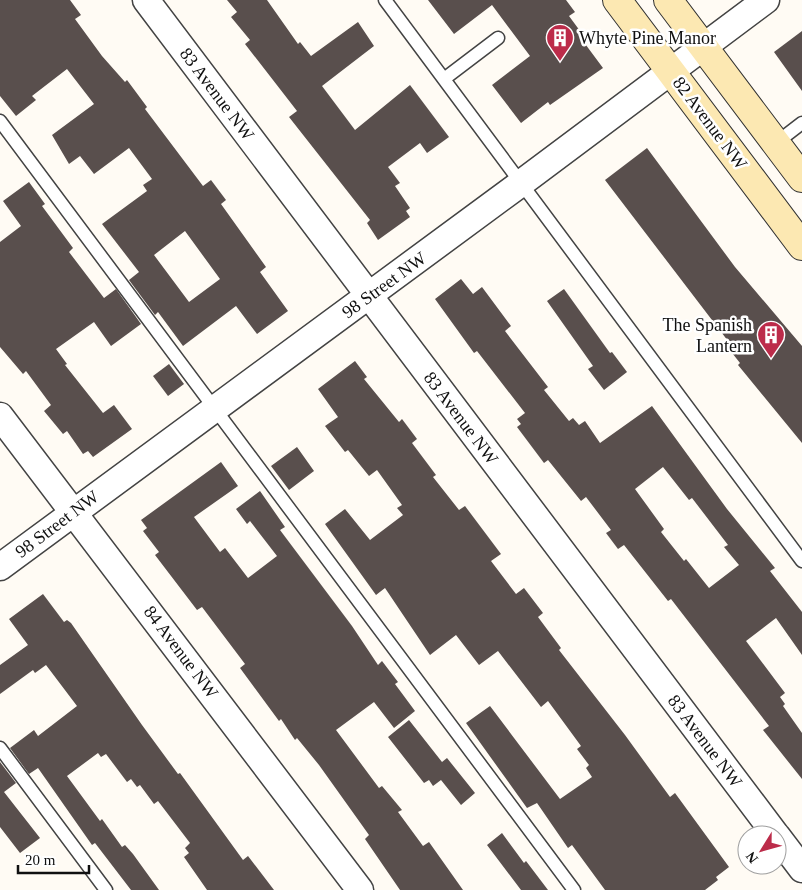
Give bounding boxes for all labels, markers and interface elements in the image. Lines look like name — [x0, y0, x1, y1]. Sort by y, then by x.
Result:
building icon: Whyte Pine Manor — [545, 23, 575, 62]
place label: Whyte Pine Manor — [579, 28, 716, 48]
street label: 83 Avenue NW — [176, 44, 258, 144]
street label: 82 Avenue NW — [669, 73, 751, 173]
street label: 98 Street NW — [338, 248, 430, 322]
place label: The Spanish Lantern — [663, 315, 752, 356]
building icon: The Spanish Lantern — [756, 320, 786, 359]
street label: 83 Avenue NW — [420, 368, 502, 468]
street label: 98 Street NW — [11, 486, 103, 562]
street label: 84 Avenue NW — [140, 602, 222, 702]
street label: 83 Avenue NW — [664, 691, 746, 791]
north arrow — [737, 825, 787, 875]
scale bar — [18, 842, 89, 874]
text: N — [743, 849, 761, 866]
text: 20 m — [25, 852, 56, 868]

